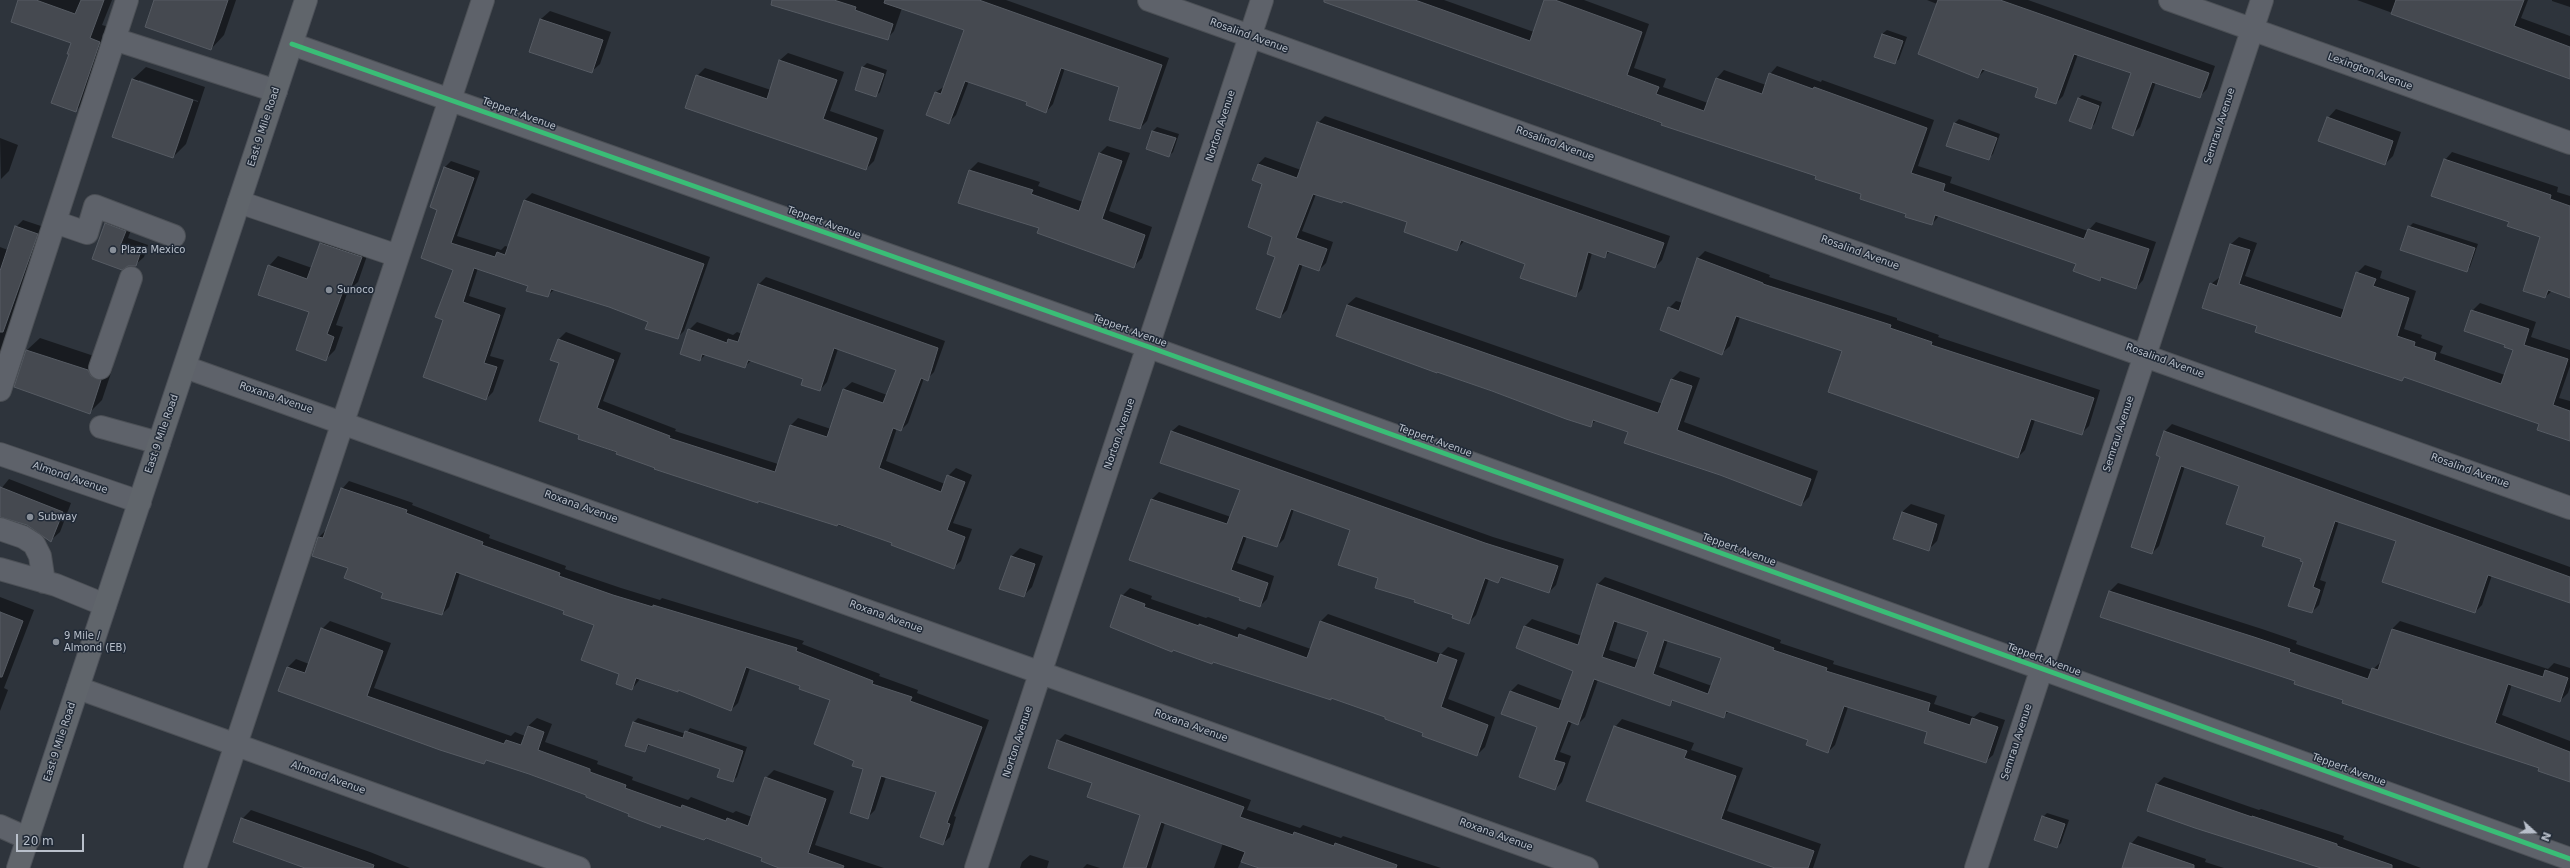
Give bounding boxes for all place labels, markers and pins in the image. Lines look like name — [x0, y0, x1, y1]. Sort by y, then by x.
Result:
place label: Plaza Mexico — [121, 244, 185, 256]
marker: Plaza Mexico — [108, 245, 118, 255]
place label: Sunoco — [337, 284, 374, 296]
marker: Sunoco — [324, 285, 334, 295]
place label: Subway — [38, 511, 77, 523]
marker: Subway — [25, 512, 35, 522]
place label: 9 Mile / Almond (EB) — [64, 630, 126, 654]
marker: 9 Mile / Almond (EB) — [51, 637, 61, 647]

